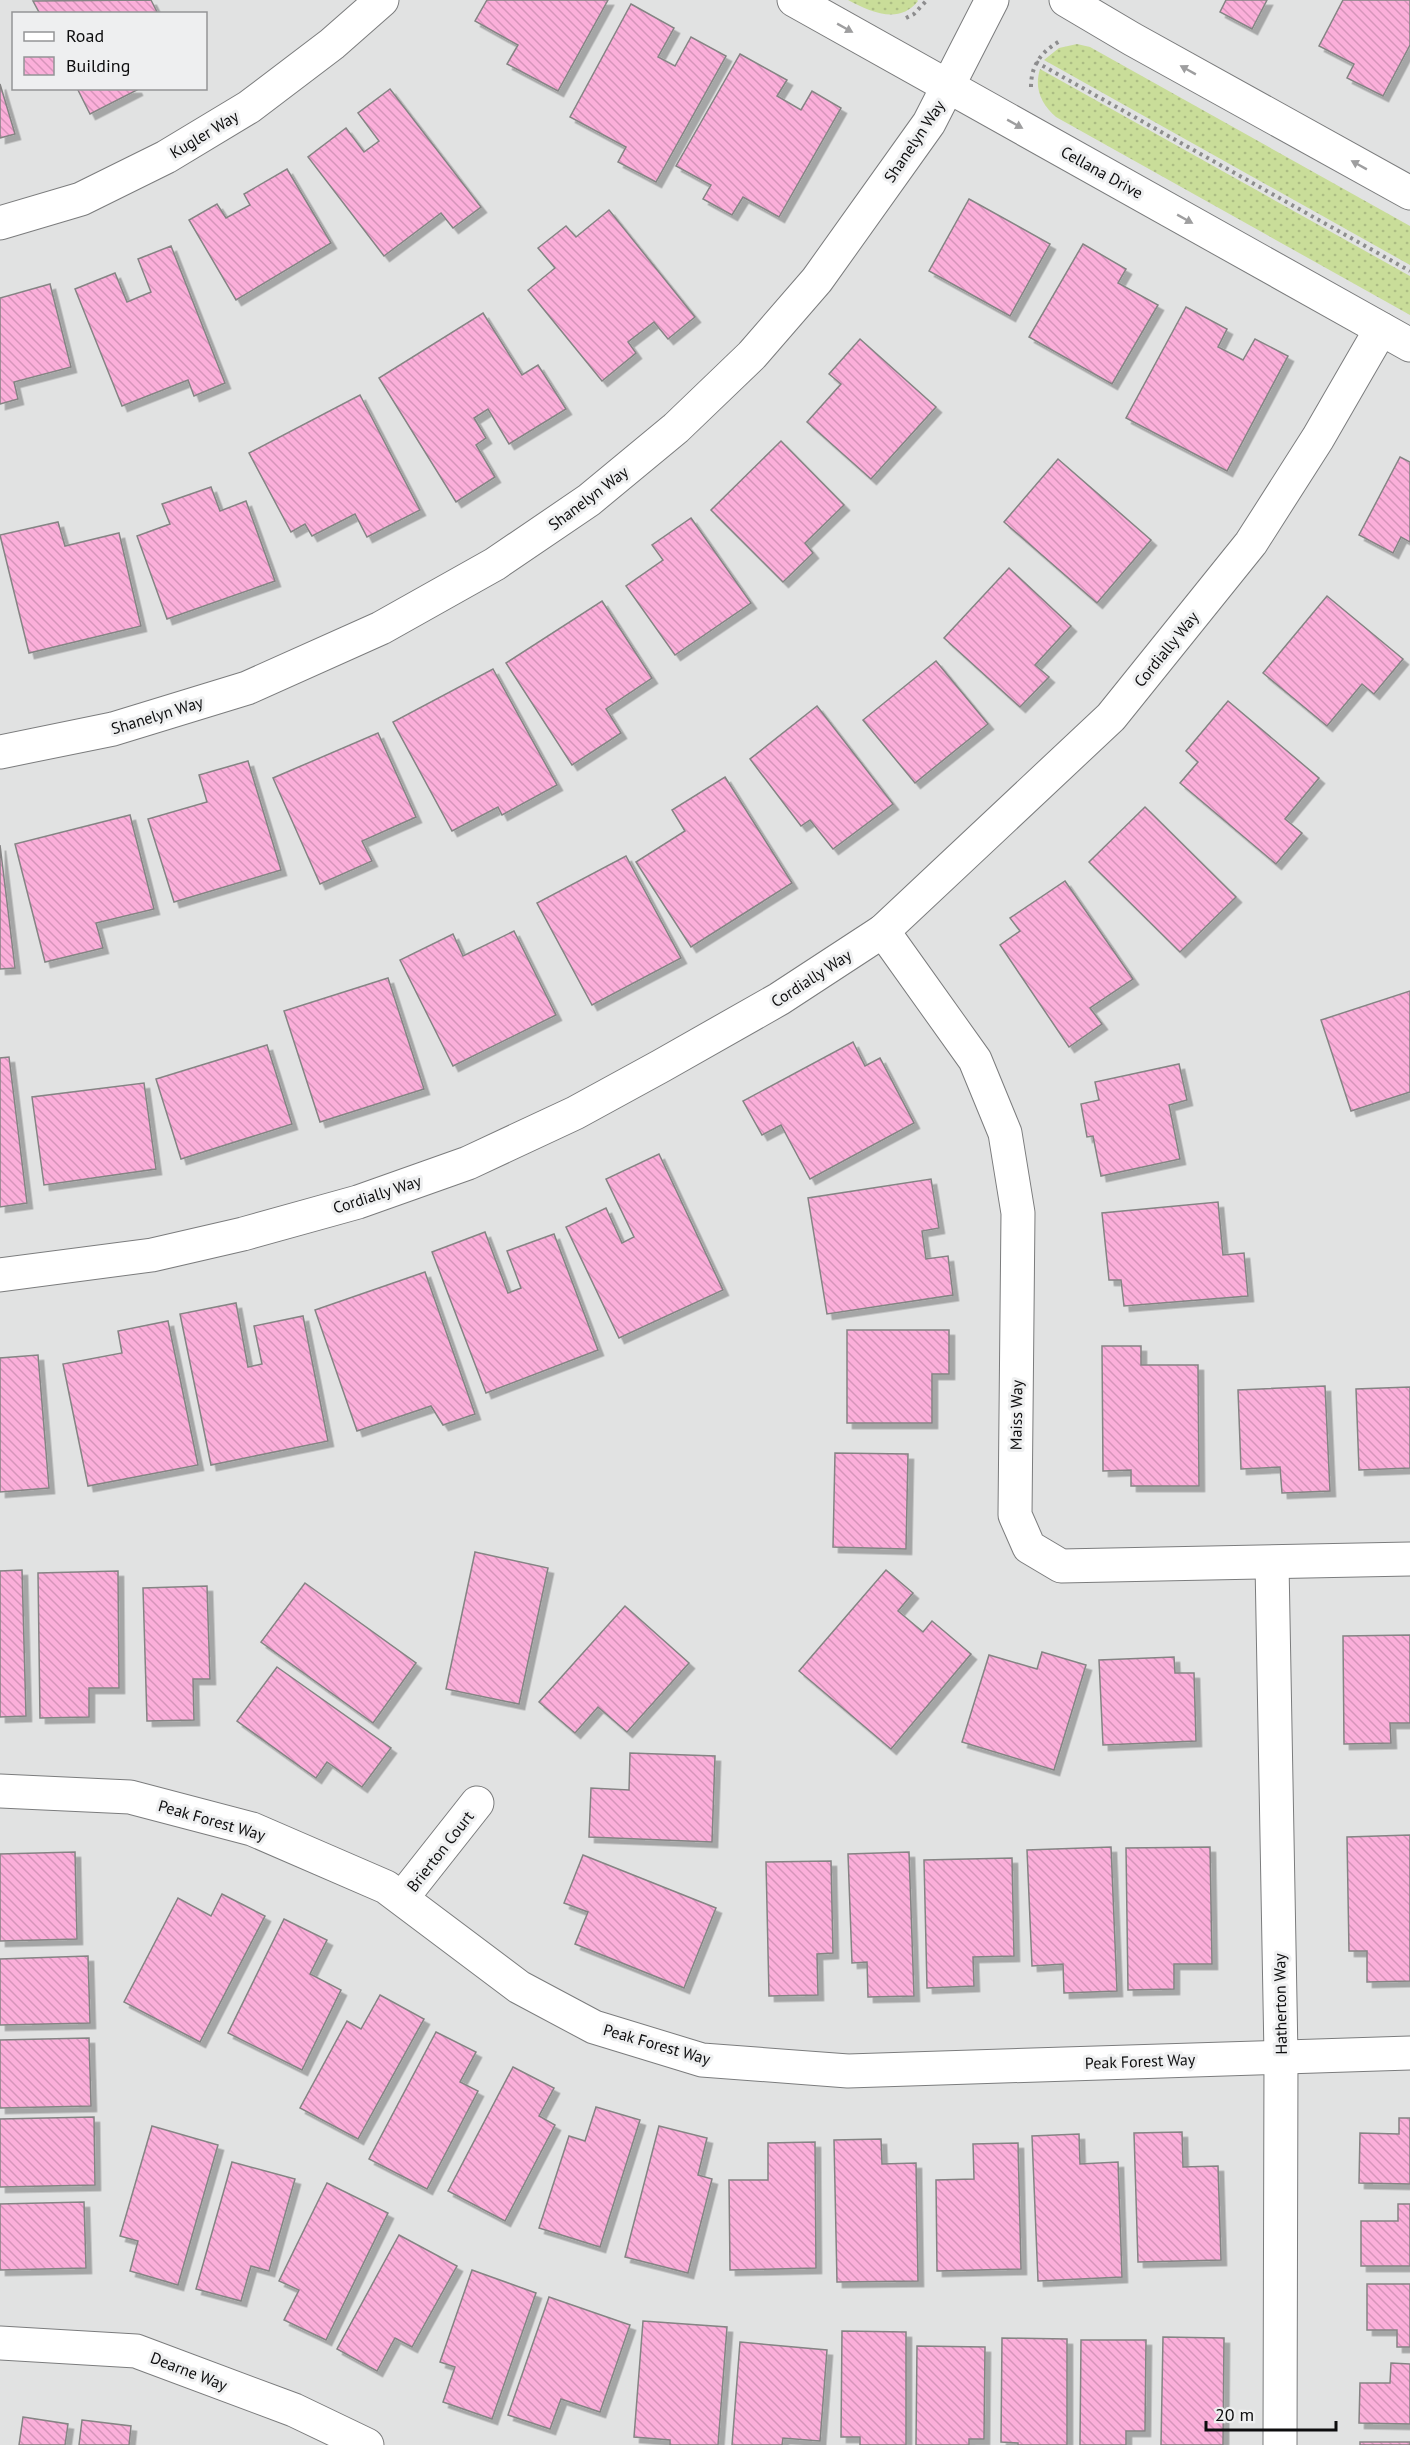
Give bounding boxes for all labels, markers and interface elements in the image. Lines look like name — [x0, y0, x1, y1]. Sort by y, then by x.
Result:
legend — [12, 12, 207, 90]
one-way arrow — [837, 23, 853, 34]
text: Road — [66, 24, 104, 47]
text: Building — [66, 54, 130, 77]
one-way arrow — [1179, 65, 1196, 75]
street label: Shanelyn Way — [879, 96, 949, 186]
street label: Kugler Way — [166, 105, 242, 162]
one-way arrow — [1007, 119, 1024, 129]
street label: Cellana Drive — [1057, 141, 1147, 203]
one-way arrow — [1350, 160, 1367, 170]
one-way arrow — [1177, 214, 1194, 224]
street label: Shanelyn Way — [544, 461, 632, 535]
street label: Cordially Way — [1129, 607, 1203, 691]
street label: Shanelyn Way — [109, 691, 206, 738]
street label: Cordially Way — [767, 944, 855, 1011]
street label: Cordially Way — [330, 1170, 424, 1218]
street label: Maiss Way — [1005, 1379, 1027, 1450]
street label: Peak Forest Way — [156, 1795, 268, 1845]
street label: Brierton Court — [402, 1806, 478, 1895]
street label: Hatherton Way — [1269, 1953, 1291, 2055]
street label: Peak Forest Way — [601, 2019, 713, 2069]
street label: Peak Forest Way — [1084, 2049, 1196, 2073]
street label: Dearne Way — [148, 2347, 231, 2395]
scale bar — [1206, 2394, 1336, 2432]
text: 20 m — [1215, 2403, 1254, 2426]

